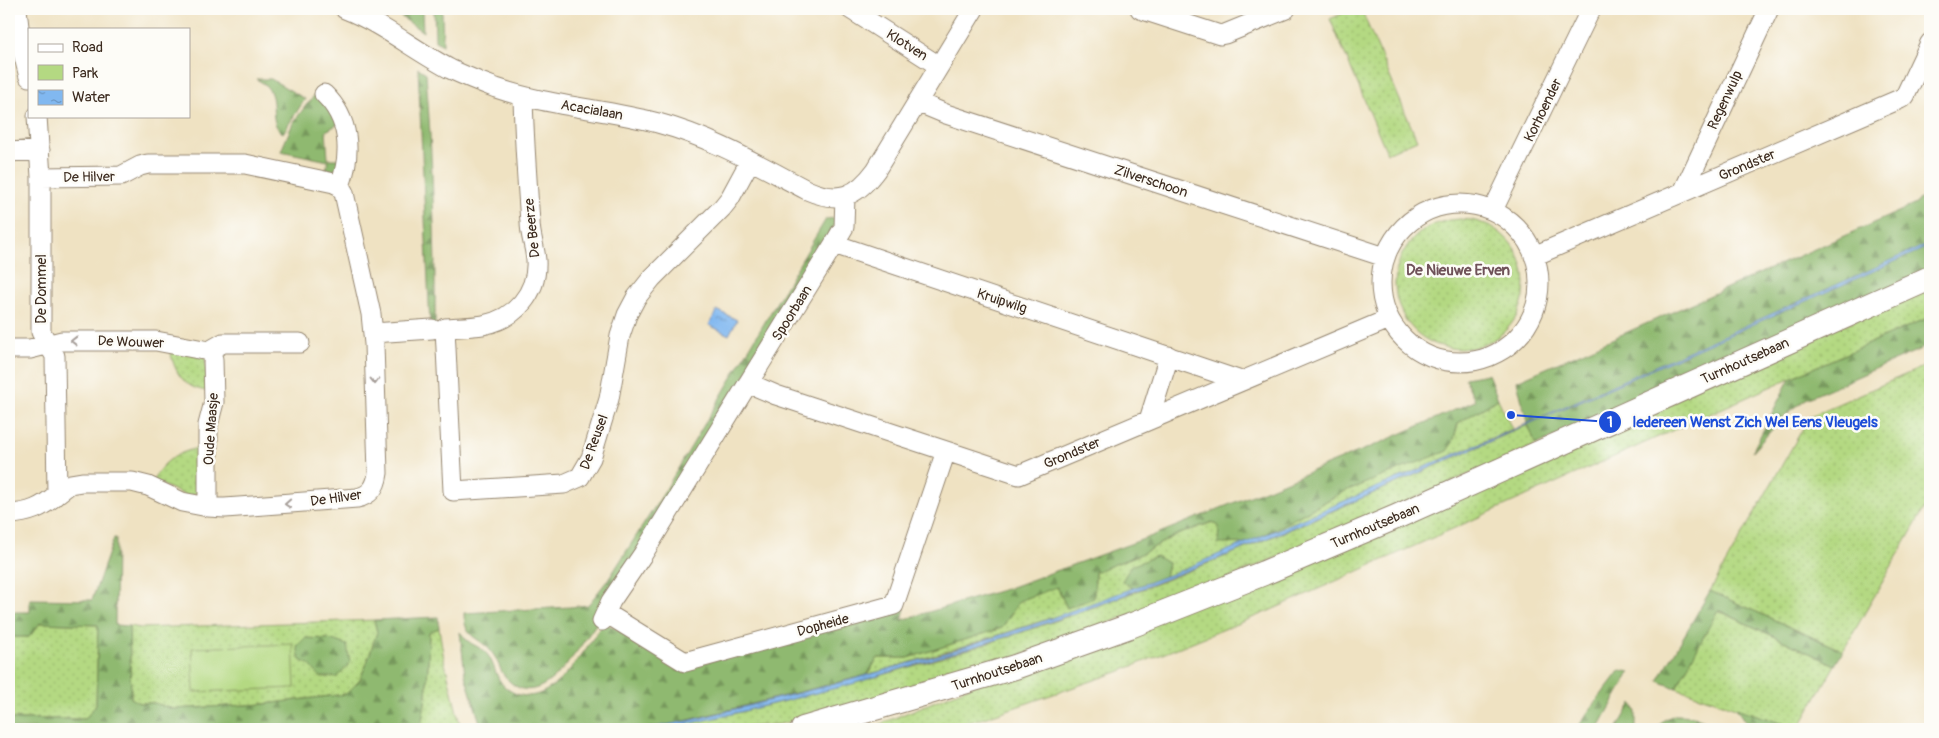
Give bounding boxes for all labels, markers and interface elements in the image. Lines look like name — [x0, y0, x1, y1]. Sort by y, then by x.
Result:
street label: Klotven — [883, 26, 931, 64]
legend — [28, 28, 190, 118]
text: Road — [72, 38, 103, 57]
text: Park — [72, 64, 99, 83]
street label: Regenwulp — [1704, 67, 1746, 132]
street label: Korhoender — [1520, 75, 1566, 145]
text: Water — [72, 88, 111, 107]
street label: Acacialaan — [560, 96, 624, 124]
street label: Grondster — [1716, 145, 1778, 185]
street label: Zilverschoon — [1112, 161, 1190, 201]
street label: De Hilver — [63, 168, 115, 186]
street label: De Beerze — [520, 197, 544, 259]
street label: De Dommel — [33, 254, 50, 324]
district label: De Nieuwe Erven — [1406, 261, 1511, 280]
street label: Spoorbaan — [768, 282, 816, 344]
street label: Kruipwilg — [975, 285, 1029, 317]
street label: De Wouwer — [97, 332, 165, 352]
street label: Turnhoutsebaan — [1698, 334, 1792, 388]
one-way arrow — [70, 335, 78, 346]
one-way arrow — [370, 378, 380, 386]
street label: Oude Maasje — [200, 392, 222, 466]
callout: Iedereen Wenst Zich Wel Eens Vleugels — [1598, 407, 1888, 437]
street label: De Reusel — [576, 412, 612, 472]
text: 1 — [1607, 413, 1613, 432]
text: Iedereen Wenst Zich Wel Eens Vleugels — [1632, 413, 1878, 432]
street label: Grondster — [1041, 433, 1103, 473]
street label: De Hilver — [309, 486, 363, 510]
one-way arrow — [283, 499, 291, 510]
street label: Turnhoutsebaan — [1328, 500, 1422, 552]
street label: Dopheide — [795, 610, 851, 640]
street label: Turnhoutsebaan — [949, 649, 1045, 695]

